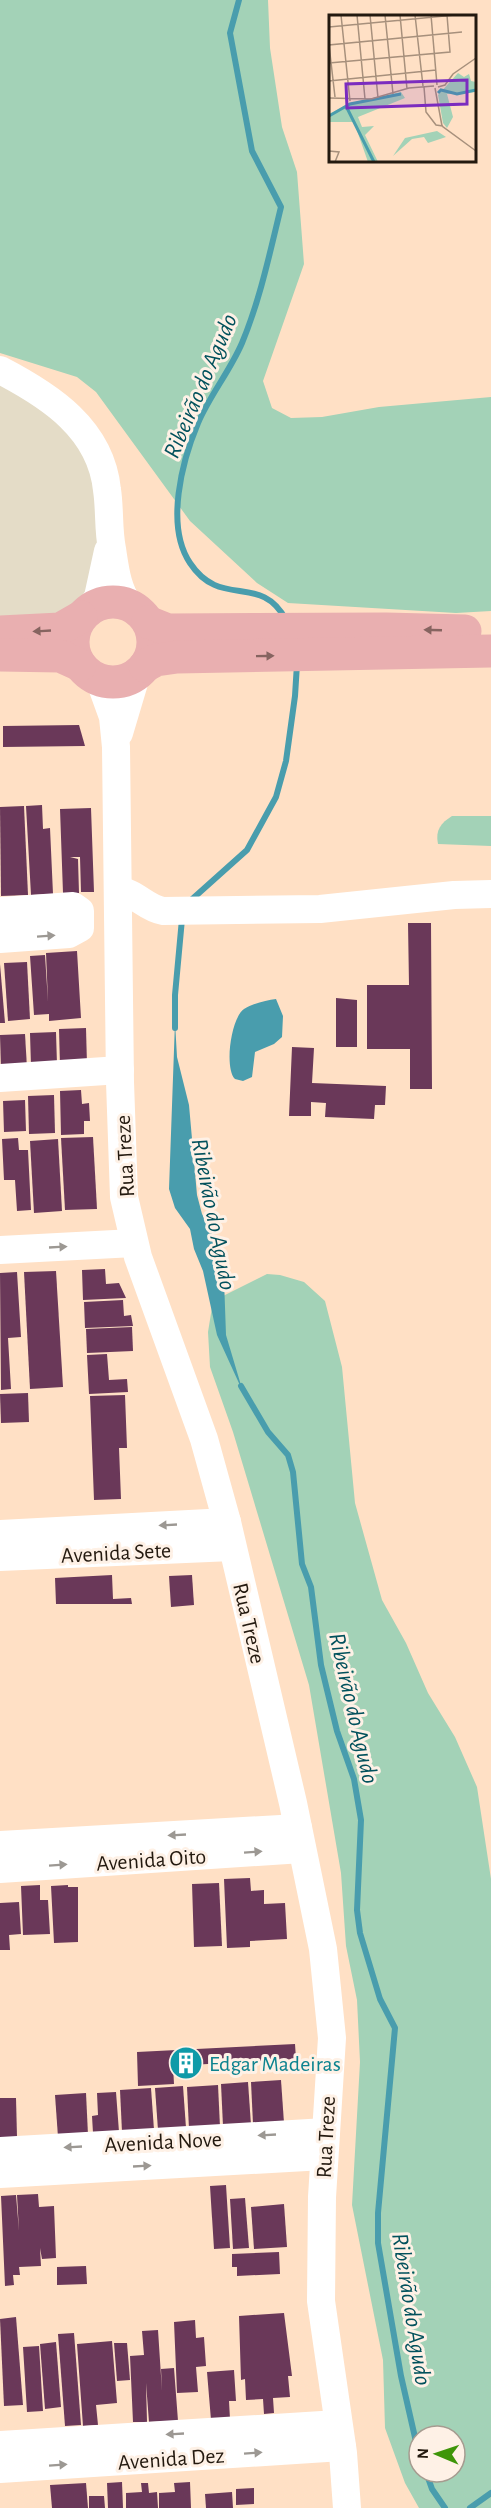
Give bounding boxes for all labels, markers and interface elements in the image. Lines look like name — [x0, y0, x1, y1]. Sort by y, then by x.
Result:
inset map — [329, 15, 476, 162]
water label: Ribeirão do Agudo — [160, 311, 242, 462]
one-way arrow — [32, 626, 51, 635]
one-way arrow — [423, 626, 442, 635]
one-way arrow — [256, 651, 275, 661]
one-way arrow — [37, 931, 56, 941]
street label: Rua Treze — [112, 1114, 138, 1198]
water label: Ribeirão do Agudo — [187, 1136, 240, 1292]
one-way arrow — [49, 1242, 68, 1251]
one-way arrow — [159, 1520, 178, 1530]
street label: Avenida Sete — [60, 1539, 172, 1567]
street label: Rua Treze — [229, 1581, 269, 1666]
water label: Ribeirão do Agudo — [324, 1631, 382, 1786]
one-way arrow — [167, 1830, 186, 1839]
street label: Avenida Oito — [95, 1845, 207, 1875]
one-way arrow — [244, 1848, 263, 1857]
one-way arrow — [49, 1860, 68, 1870]
building icon: Edgar Madeiras — [168, 2045, 204, 2081]
place label: Edgar Madeiras — [209, 2053, 341, 2075]
street label: Rua Treze — [313, 2095, 339, 2179]
street label: Avenida Nove — [104, 2128, 222, 2156]
one-way arrow — [258, 2130, 277, 2140]
one-way arrow — [63, 2142, 82, 2151]
one-way arrow — [133, 2161, 152, 2170]
water label: Ribeirão do Agudo — [387, 2231, 435, 2387]
north arrow — [407, 2424, 467, 2484]
one-way arrow — [166, 2430, 185, 2439]
street label: Avenida Dez — [117, 2444, 225, 2474]
one-way arrow — [244, 2448, 263, 2457]
text: N — [415, 2448, 431, 2459]
one-way arrow — [49, 2460, 68, 2470]

